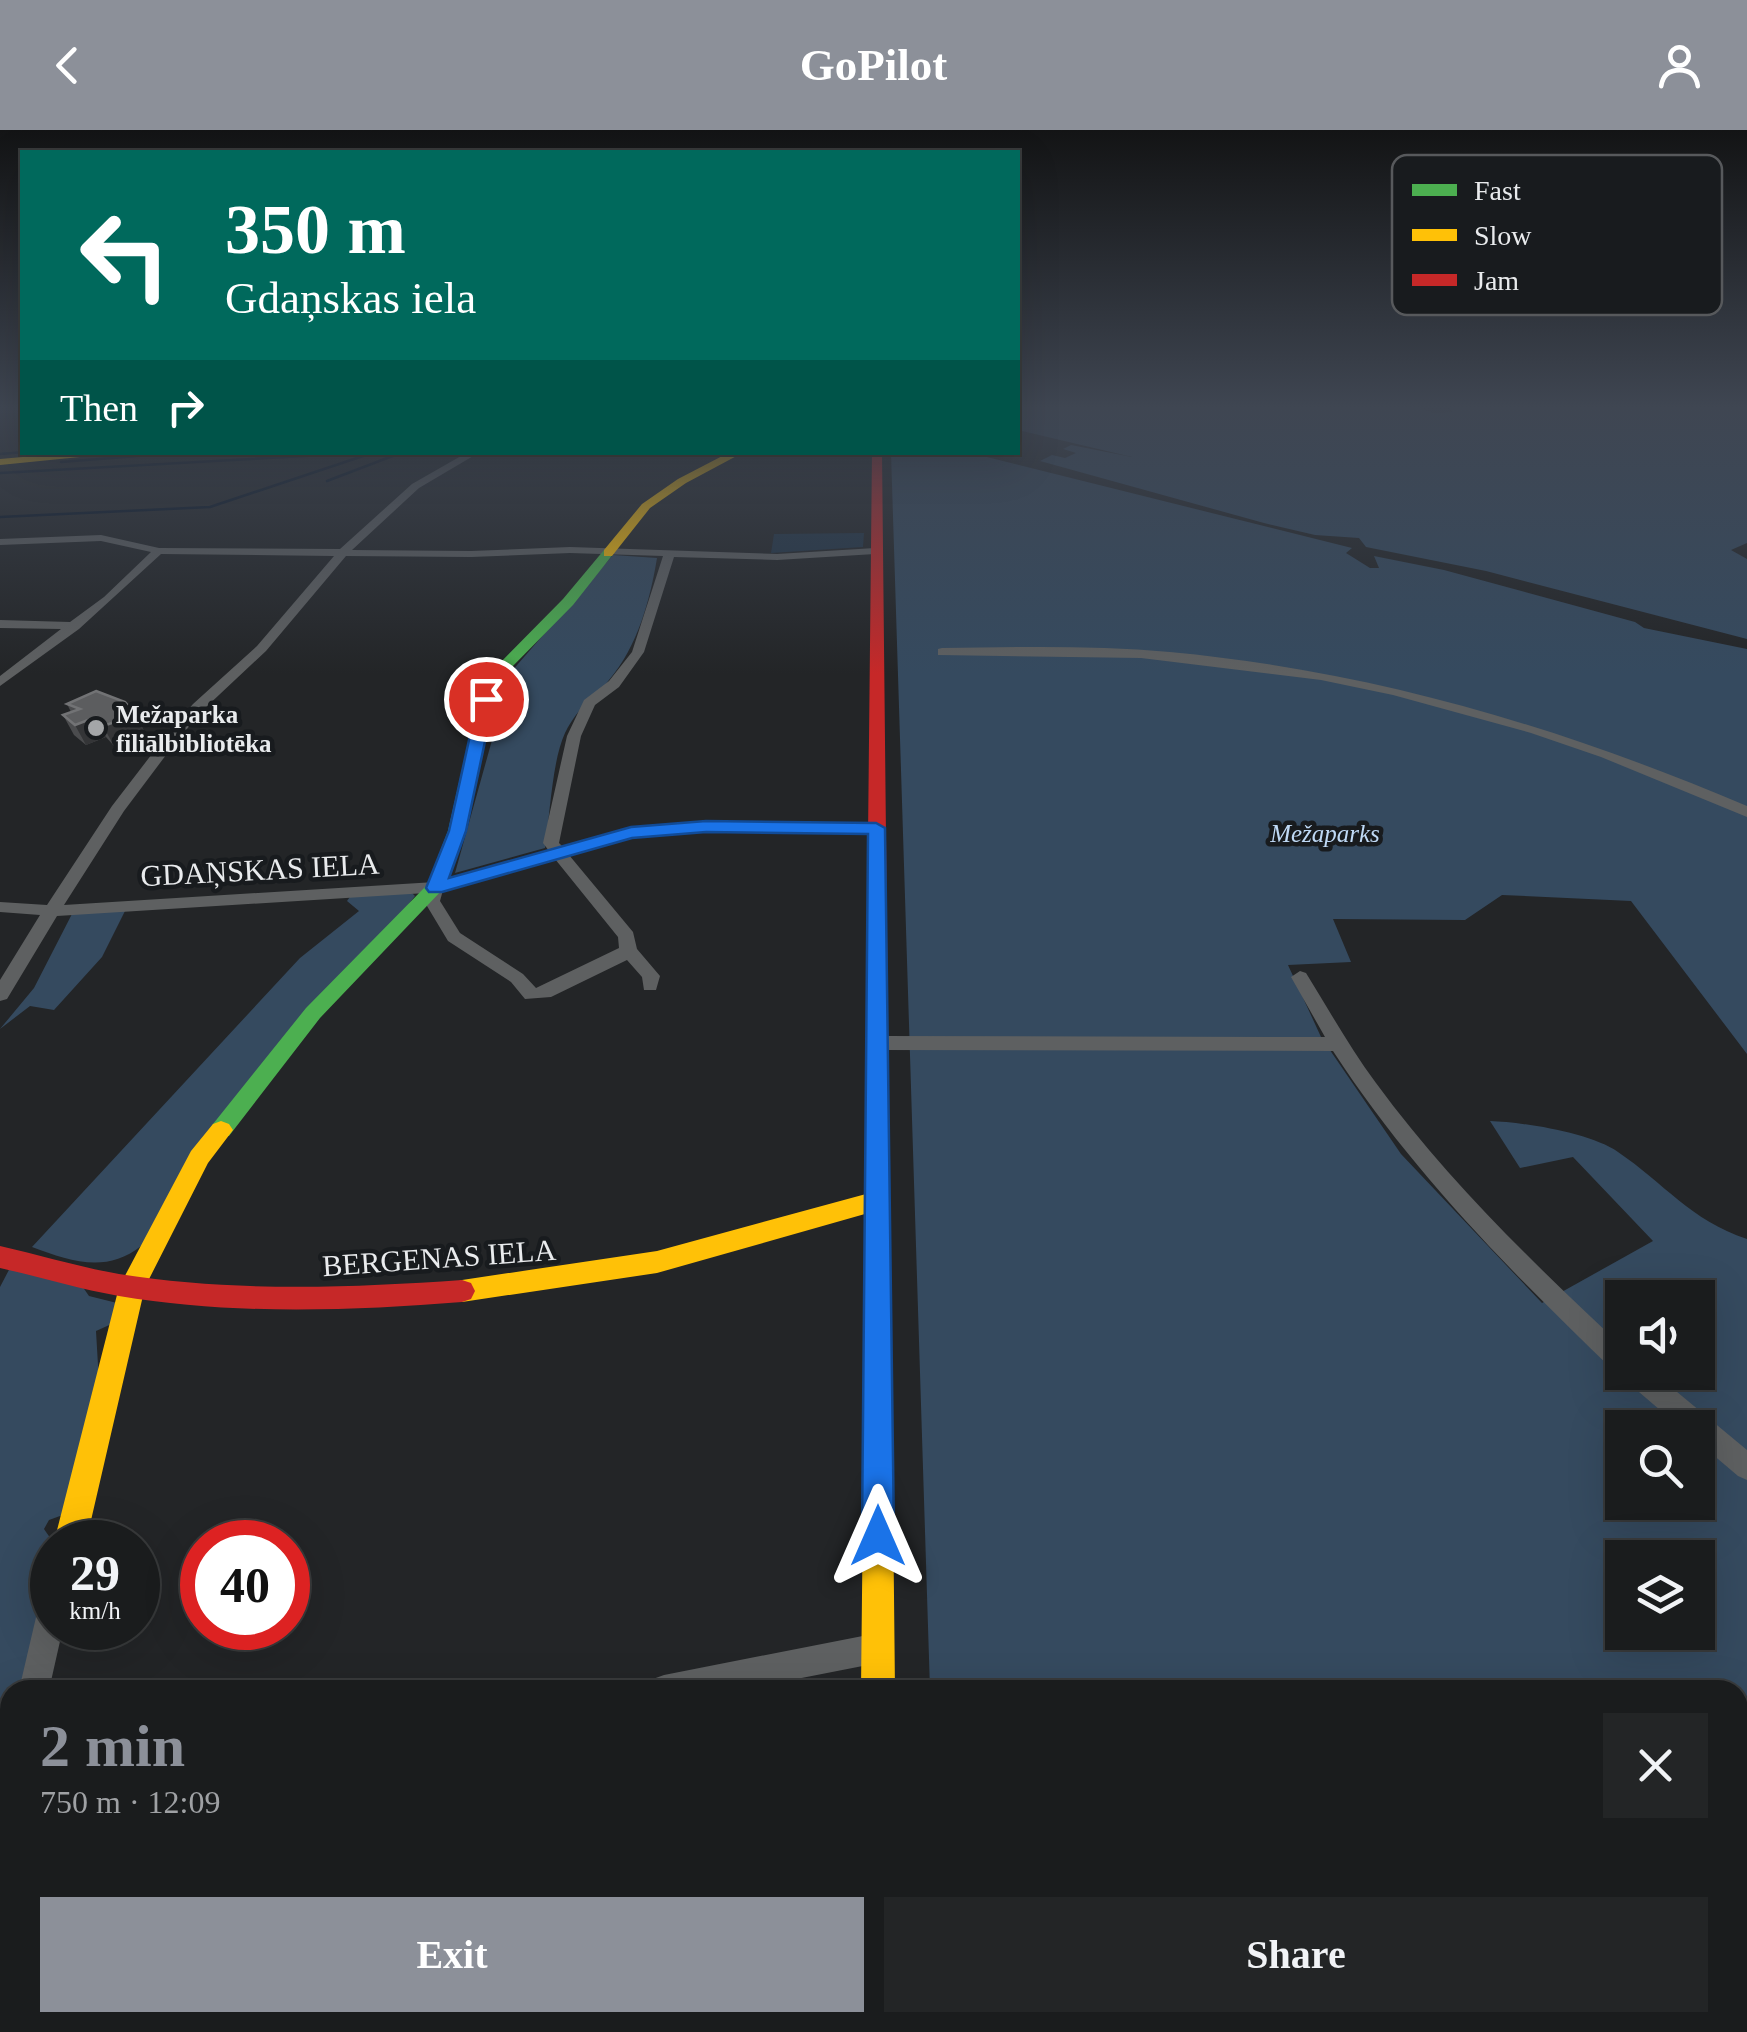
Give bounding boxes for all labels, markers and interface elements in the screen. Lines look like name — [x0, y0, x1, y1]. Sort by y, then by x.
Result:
icon: back — [40, 38, 95, 93]
icon: person — [1652, 38, 1707, 93]
text: GoPilot — [800, 40, 947, 90]
legend — [1392, 155, 1722, 315]
text: Fast — [1474, 175, 1521, 206]
icon: left — [60, 190, 190, 320]
text: 350 m — [225, 191, 406, 268]
text: Slow — [1474, 220, 1532, 251]
text: Jam — [1474, 265, 1519, 296]
text: Gdaņskas iela — [225, 273, 476, 323]
icon: right — [158, 380, 213, 435]
text: Then — [60, 387, 138, 429]
pin — [444, 657, 529, 742]
icon: arrive — [459, 672, 514, 727]
place label: Mežaparka filiālbibliotēka — [116, 701, 272, 757]
marker: Mežaparka filiālbibliotēka — [85, 717, 107, 739]
park label: Mežaparks — [1269, 820, 1380, 847]
street label: GDAŅSKAS IELA — [140, 847, 381, 893]
street label: BERGENAS IELA — [321, 1233, 557, 1282]
map controls — [1605, 1280, 1715, 1650]
button: sound — [1605, 1280, 1715, 1390]
button: search — [1605, 1410, 1715, 1520]
position arrow — [826, 1484, 930, 1588]
speed limit sign: 40 — [180, 1520, 310, 1650]
button: layers — [1605, 1540, 1715, 1650]
text: 29 — [70, 1545, 120, 1601]
text: km/h — [69, 1597, 121, 1624]
text: 2 min — [40, 1713, 185, 1779]
button: close — [1603, 1713, 1708, 1818]
text: 750 m · 12:09 — [40, 1784, 220, 1820]
button: Exit — [40, 1897, 864, 2012]
button: Share — [884, 1897, 1708, 2012]

